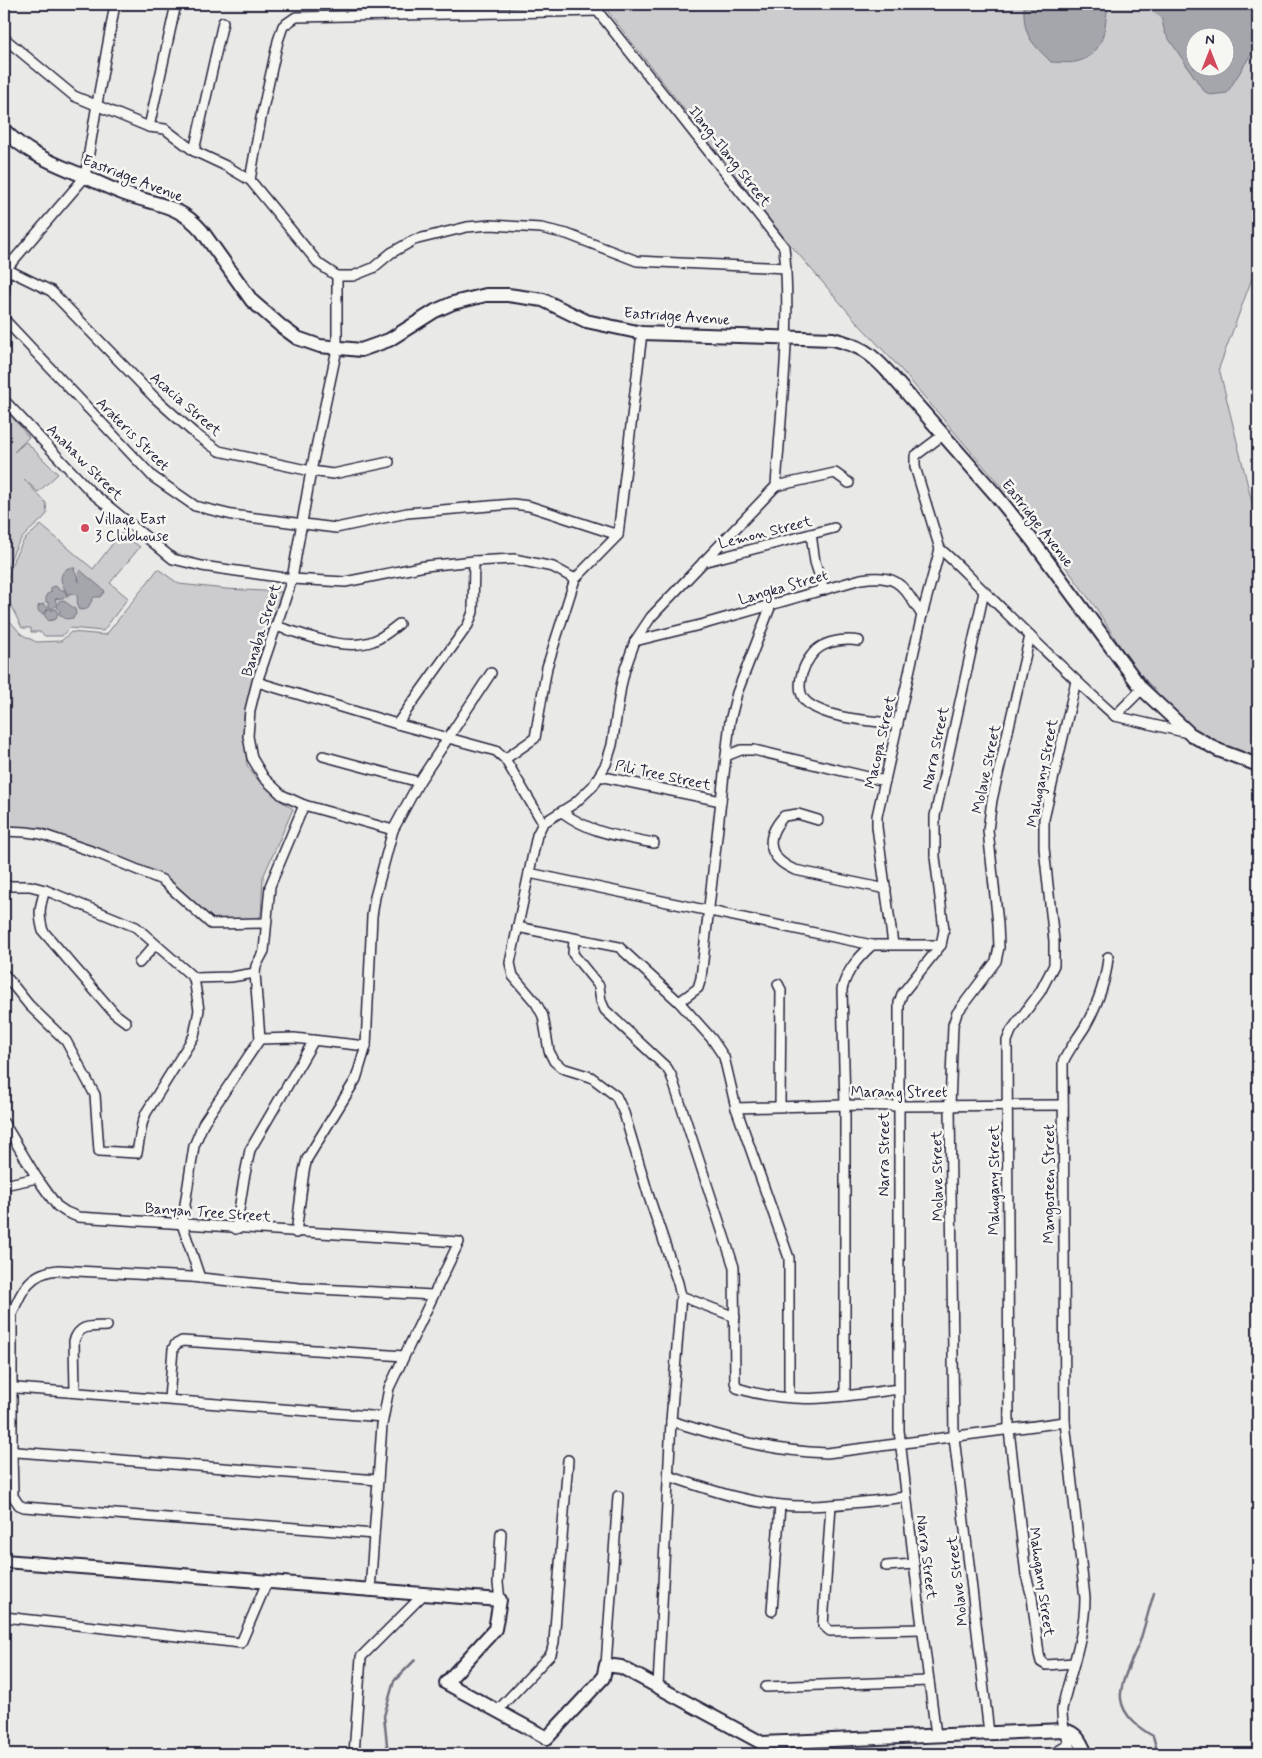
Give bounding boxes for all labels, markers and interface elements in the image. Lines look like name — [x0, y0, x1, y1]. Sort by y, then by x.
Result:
north arrow — [1184, 28, 1234, 78]
text: N — [1205, 31, 1215, 49]
street label: Ilang-Ilang Street — [683, 102, 775, 212]
street label: Eastridge Avenue — [79, 151, 186, 208]
street label: Eastridge Avenue — [623, 303, 731, 332]
street label: Acacia Street — [145, 368, 226, 442]
street label: Arateris Street — [91, 394, 174, 476]
street label: Anahaw Street — [42, 420, 127, 505]
street label: Eastridge Avenue — [996, 476, 1078, 572]
place label: Village East 3 Clubhouse — [95, 510, 169, 547]
street label: Lemon Street — [716, 512, 814, 554]
marker: Village East 3 Clubhouse — [79, 522, 91, 534]
street label: Langka Street — [736, 566, 831, 611]
street label: Banaba Street — [238, 581, 286, 679]
street label: Macopa Street — [861, 693, 901, 791]
street label: Narra Street — [917, 704, 955, 792]
street label: Mahogany Street — [1023, 717, 1063, 829]
street label: Molave Street — [968, 722, 1006, 816]
street label: Pili Tree Street — [613, 756, 713, 796]
street label: Marang Street — [851, 1083, 948, 1103]
street label: Narra Street — [875, 1111, 895, 1196]
street label: Mangosteen Street — [1040, 1124, 1061, 1244]
street label: Mahogany Street — [985, 1125, 1005, 1235]
street label: Molave Street — [927, 1130, 949, 1222]
street label: Banyan Tree Street — [144, 1199, 272, 1227]
street label: Narra Street — [911, 1514, 941, 1601]
street label: Mahogany Street — [1023, 1526, 1059, 1638]
street label: Molave Street — [943, 1534, 973, 1627]

